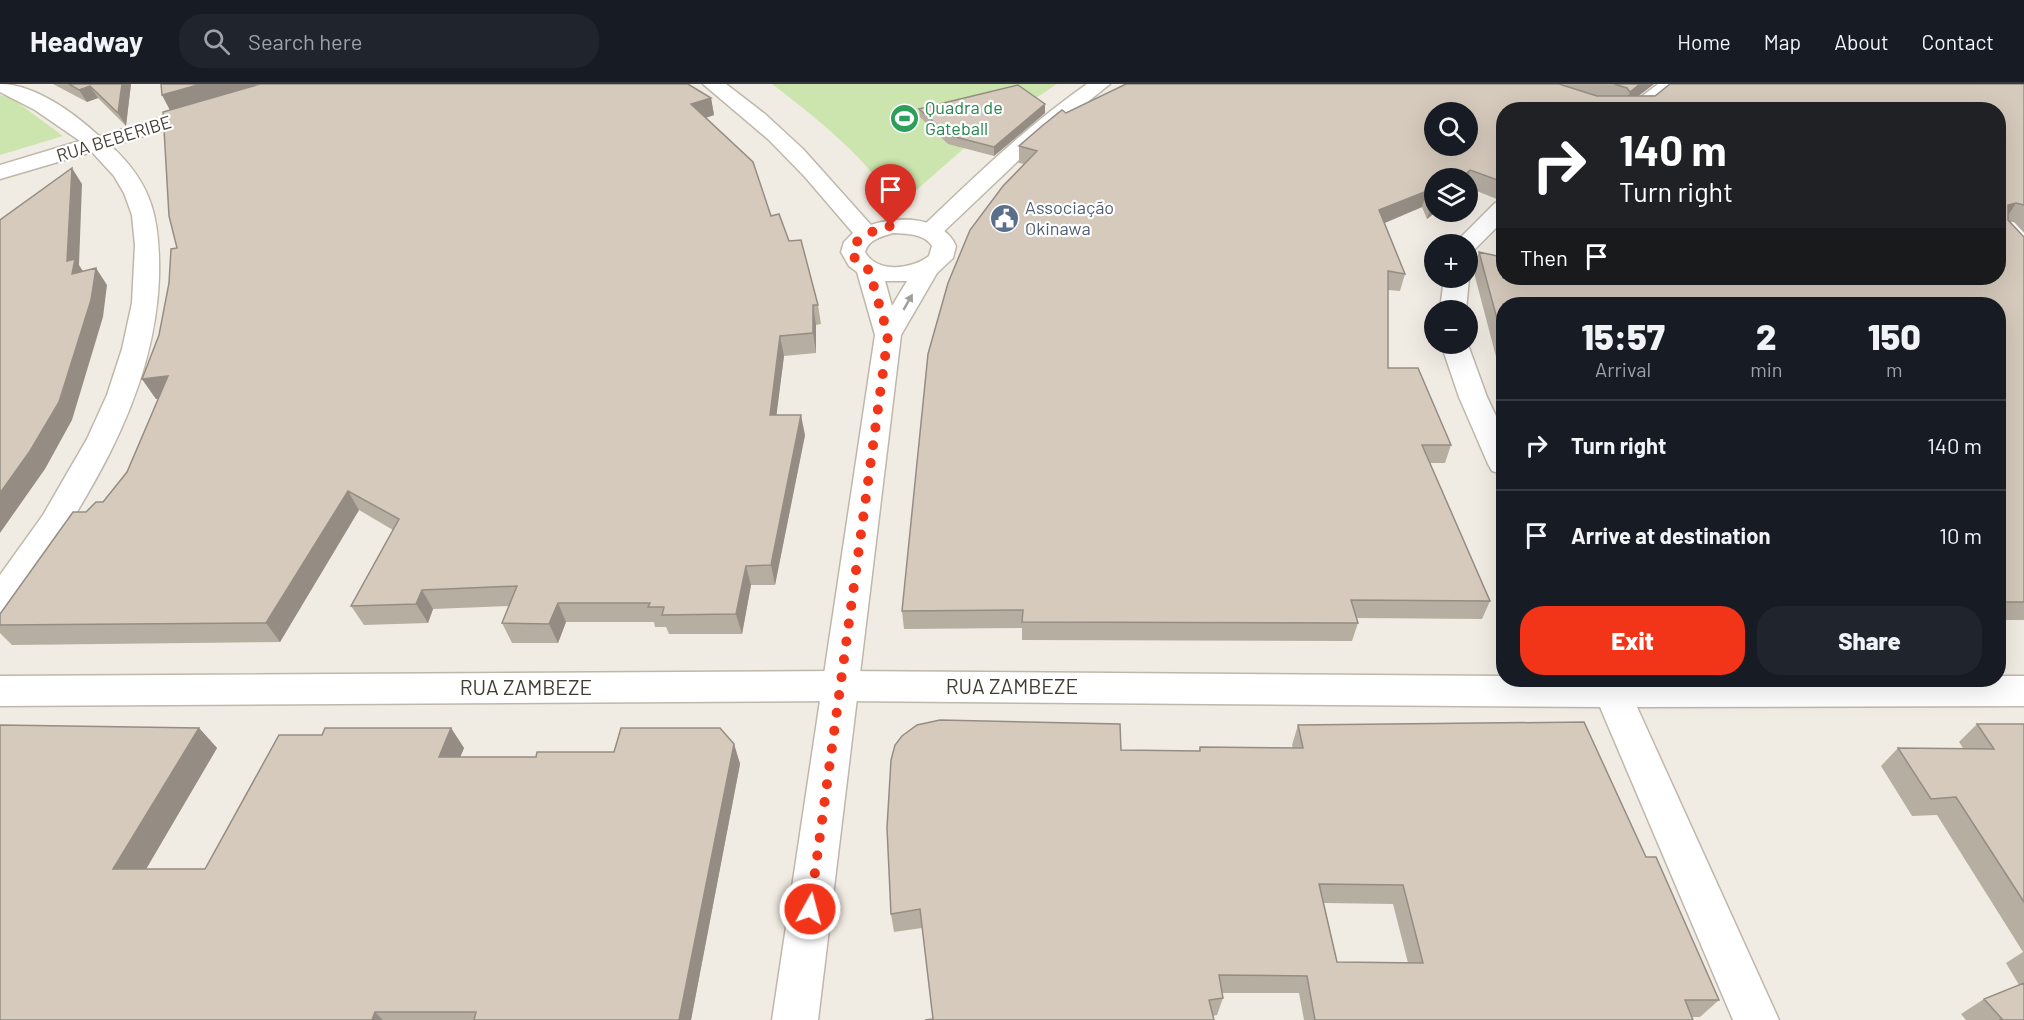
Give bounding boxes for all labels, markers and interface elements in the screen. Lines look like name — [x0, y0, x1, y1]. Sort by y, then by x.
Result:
search box — [179, 14, 599, 68]
text: Headway — [30, 24, 143, 58]
icon: search — [200, 25, 233, 58]
text: Search here — [248, 28, 362, 54]
text: Home — [1677, 29, 1731, 54]
text: Map — [1764, 29, 1801, 54]
text: About — [1834, 29, 1889, 54]
text: Contact — [1922, 29, 1994, 54]
place label: Quadra de Gateball — [925, 96, 1003, 139]
sports icon: Quadra de Gateball — [888, 102, 920, 134]
map controls — [1424, 102, 1478, 354]
button: search — [1424, 102, 1478, 156]
street label: RUA BEBERIBE — [53, 110, 174, 166]
text: 140 m — [1619, 124, 1727, 174]
icon: right — [1520, 126, 1598, 204]
pin — [865, 164, 916, 226]
button: layers — [1424, 168, 1478, 222]
icon: arrive — [874, 173, 907, 206]
text: Turn right — [1619, 175, 1733, 207]
place label: Associação Okinawa — [1025, 196, 1114, 239]
public building icon: Associação Okinawa — [988, 202, 1020, 234]
button: + — [1424, 234, 1478, 288]
icon: arrive — [1580, 240, 1613, 273]
text: Then — [1520, 244, 1568, 270]
one-way arrow — [902, 294, 913, 310]
button: − — [1424, 300, 1478, 354]
text: 15:57 — [1581, 314, 1665, 357]
text: 2 — [1756, 314, 1777, 357]
text: 150 — [1868, 314, 1921, 357]
text: Arrival — [1595, 357, 1651, 381]
text: min — [1750, 357, 1783, 381]
text: m — [1886, 357, 1903, 381]
icon: right — [1520, 429, 1553, 462]
text: Turn right — [1571, 432, 1666, 458]
text: 140 m — [1927, 432, 1982, 458]
icon: arrive — [1520, 519, 1553, 552]
text: Arrive at destination — [1571, 522, 1770, 548]
text: 10 m — [1939, 522, 1982, 548]
button: Exit — [1520, 606, 1745, 675]
button: Share — [1757, 606, 1982, 675]
street label: RUA ZAMBEZE — [946, 673, 1078, 698]
street label: RUA ZAMBEZE — [460, 674, 592, 699]
position arrow — [778, 877, 842, 941]

